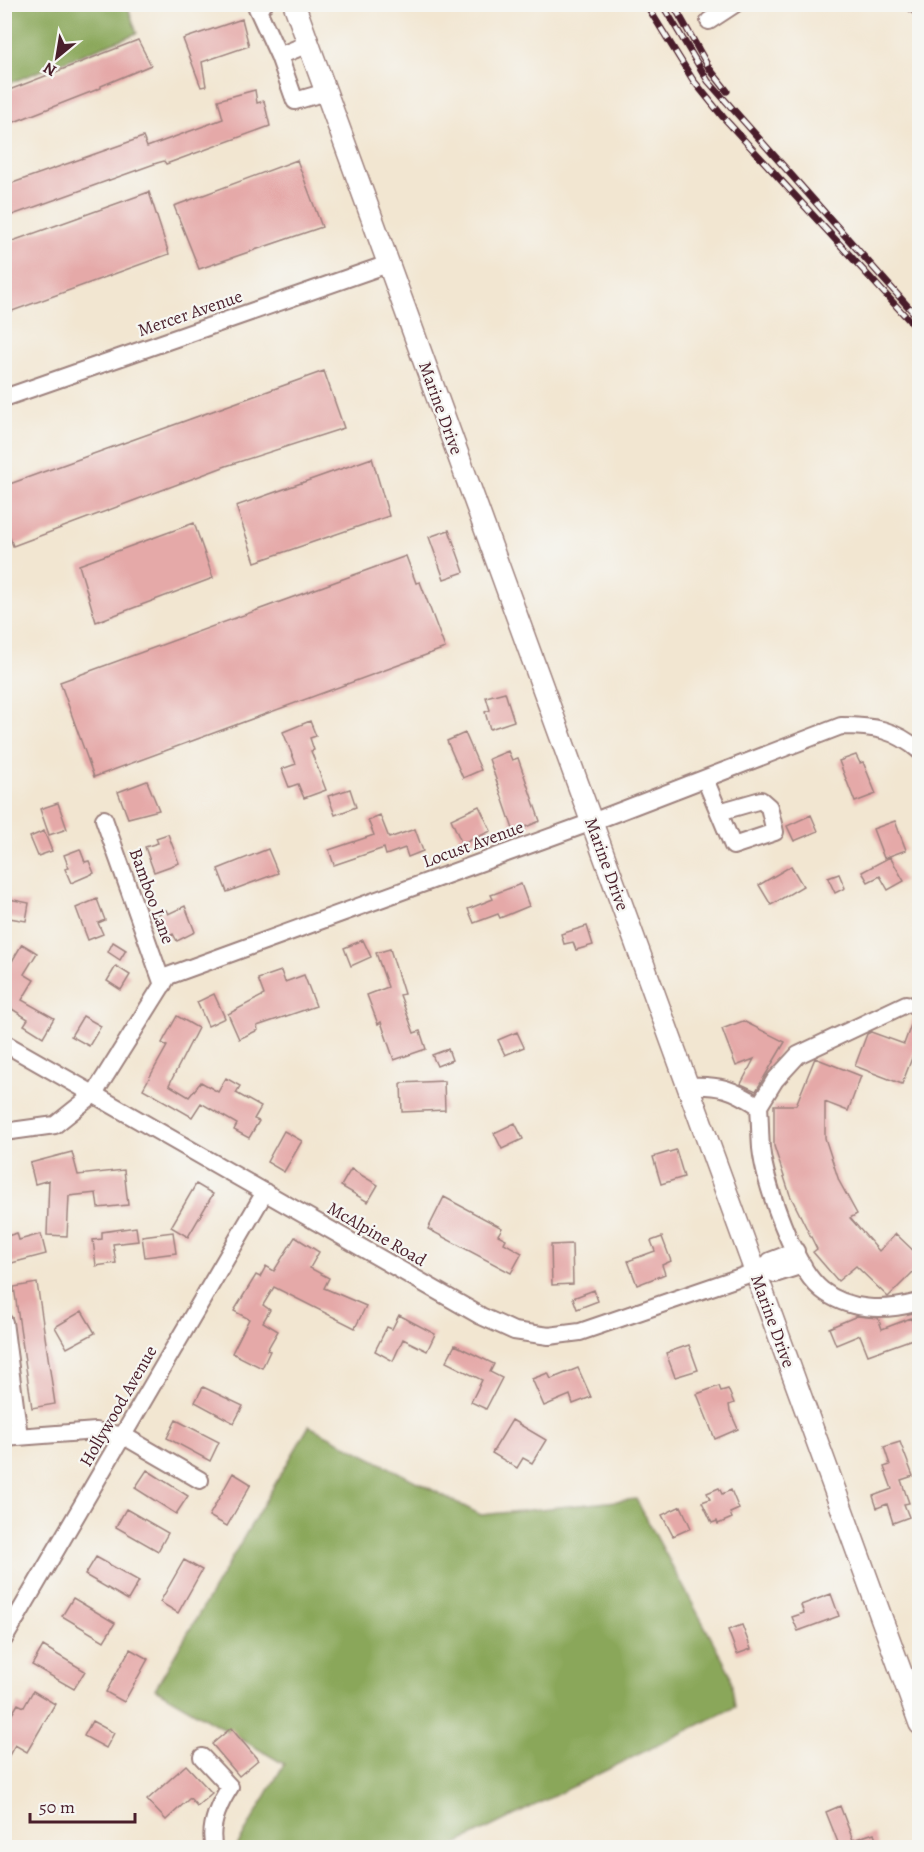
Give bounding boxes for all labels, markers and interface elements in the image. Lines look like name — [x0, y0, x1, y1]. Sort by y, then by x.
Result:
north arrow — [27, 27, 87, 87]
text: N — [39, 57, 61, 82]
street label: Mercer Avenue — [134, 284, 246, 342]
street label: Marine Drive — [413, 358, 469, 458]
street label: Marine Drive — [579, 814, 635, 914]
street label: Locust Avenue — [419, 815, 527, 873]
street label: Bamboo Lane — [124, 845, 180, 947]
street label: McAlpine Road — [323, 1196, 431, 1272]
street label: Marine Drive — [745, 1271, 801, 1371]
street label: Hollywood Avenue — [74, 1341, 162, 1471]
scale bar — [30, 1786, 135, 1824]
text: 50 m — [39, 1795, 75, 1819]

